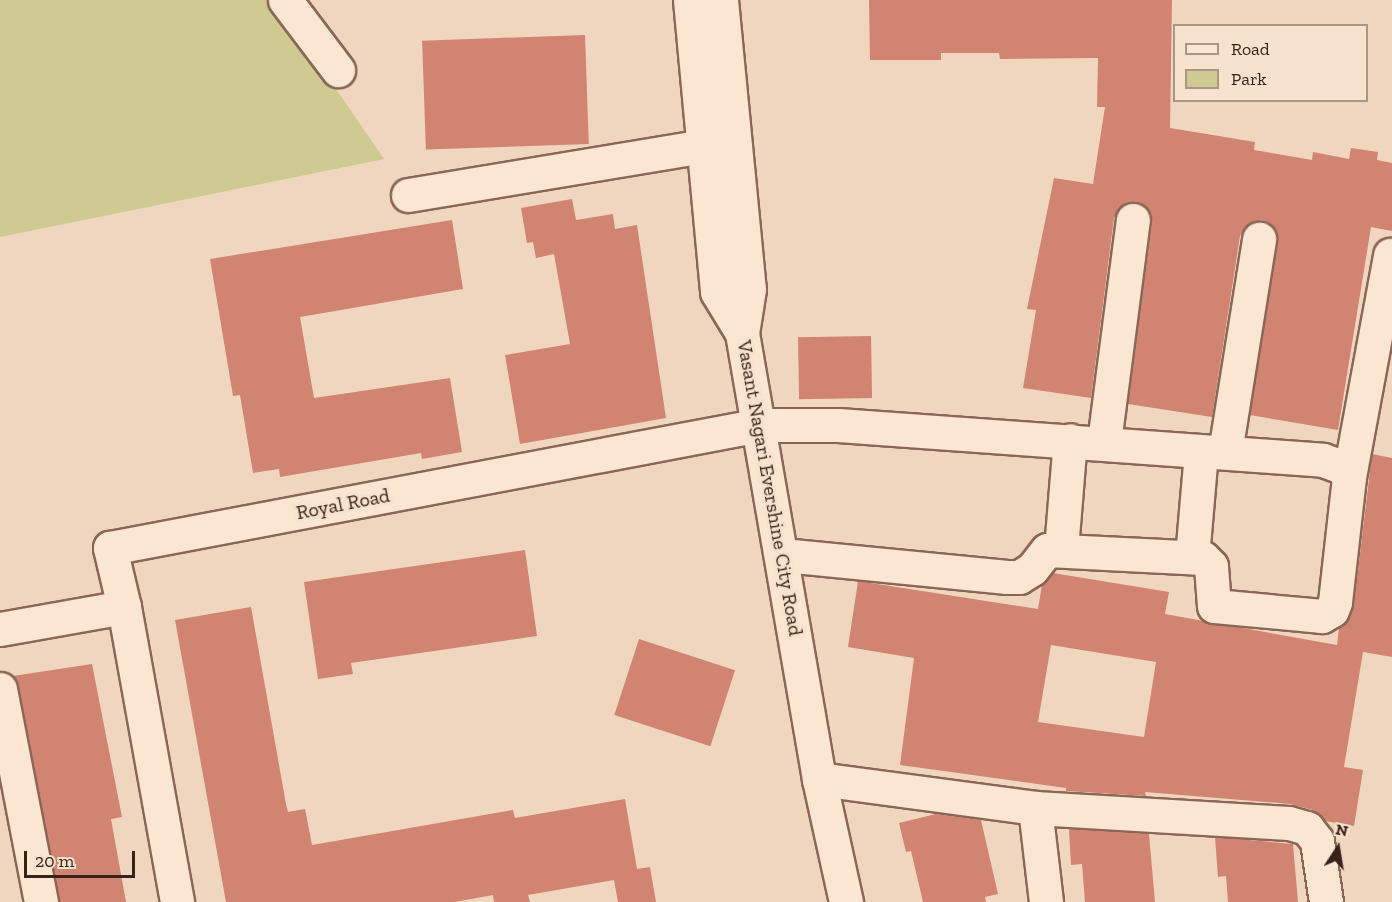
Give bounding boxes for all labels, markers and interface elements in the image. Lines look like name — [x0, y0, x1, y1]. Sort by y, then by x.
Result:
legend — [1173, 24, 1368, 102]
text: Road — [1231, 38, 1270, 60]
text: Park — [1231, 68, 1267, 90]
street label: Vasant Nagari Evershine City Road — [732, 338, 808, 638]
street label: Royal Road — [294, 483, 392, 525]
north arrow — [1308, 818, 1368, 878]
text: N — [1334, 819, 1350, 840]
scale bar — [27, 839, 138, 877]
text: 20 m — [35, 850, 74, 872]

